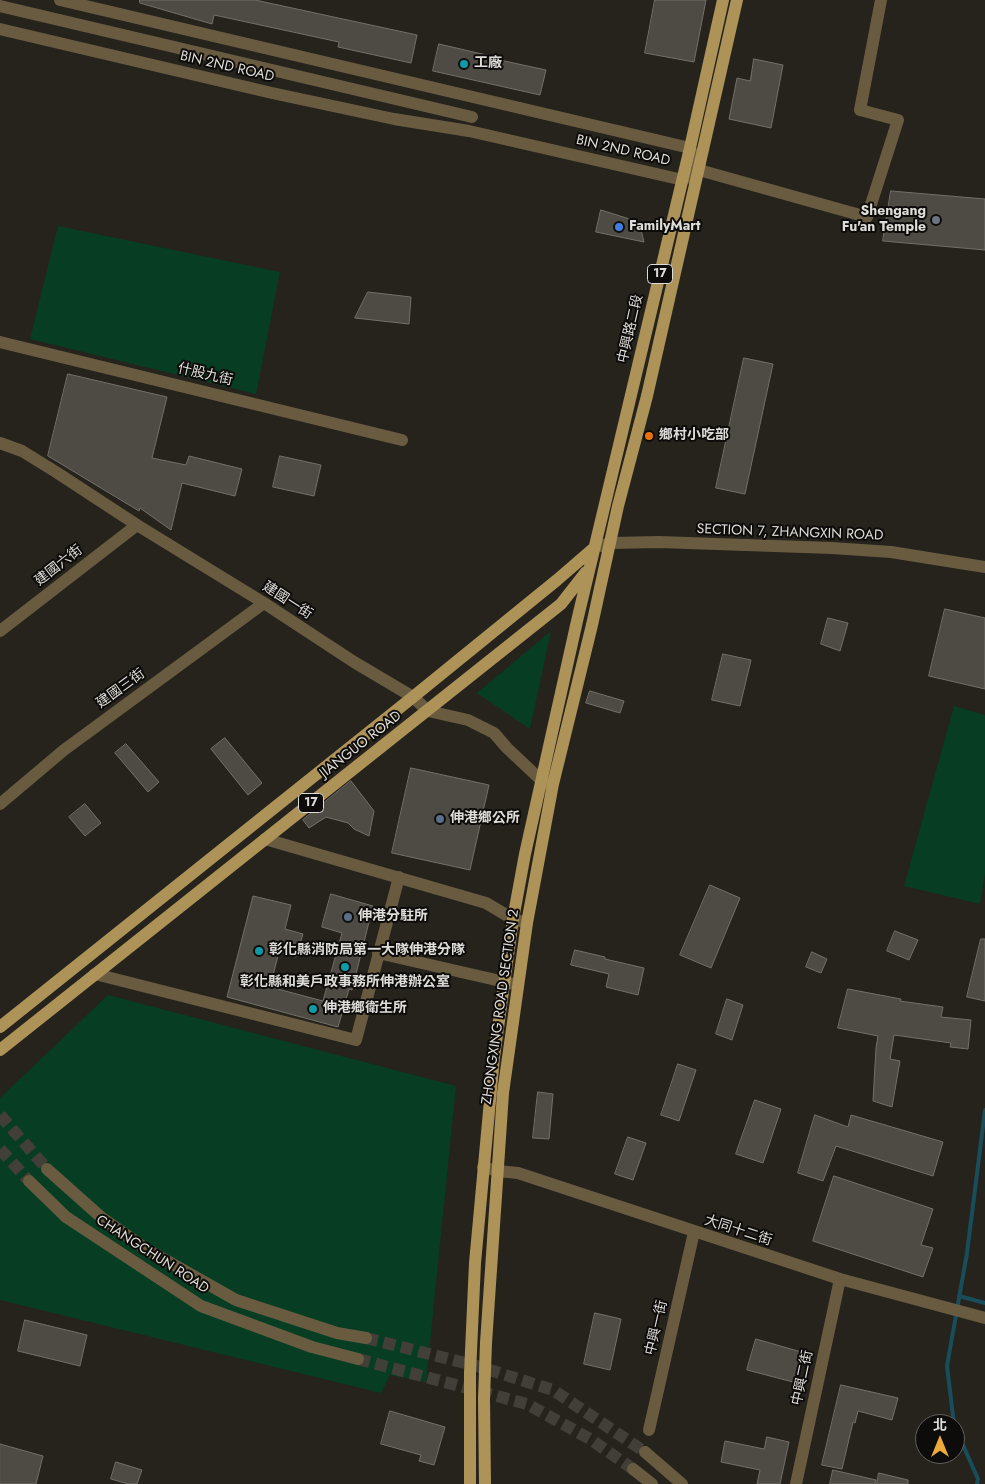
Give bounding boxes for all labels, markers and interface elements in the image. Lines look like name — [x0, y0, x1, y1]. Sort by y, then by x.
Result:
street label: BIN 2ND ROAD — [178, 48, 276, 86]
place label: 工廠 — [474, 56, 502, 72]
marker: 工廠 — [458, 58, 470, 70]
street label: BIN 2ND ROAD — [574, 132, 672, 170]
place label: Shengang Fu'an Temple — [842, 204, 926, 236]
marker: Shengang Fu'an Temple — [930, 214, 942, 226]
place label: FamilyMart — [629, 219, 701, 235]
marker: FamilyMart — [613, 221, 625, 233]
road number: 17 — [648, 264, 672, 284]
street label: 中興路二段 — [615, 293, 647, 365]
street label: 什股九街 — [176, 361, 234, 389]
place label: 鄉村小吃部 — [659, 428, 729, 444]
marker: 鄉村小吃部 — [643, 430, 655, 442]
street label: SECTION 7, ZHANGXIN ROAD — [696, 521, 884, 545]
street label: 建國六街 — [32, 542, 86, 590]
street label: 建國一街 — [259, 579, 315, 623]
street label: 建國三街 — [93, 666, 149, 712]
street label: JIANGUO ROAD — [317, 708, 405, 782]
road number: 17 — [298, 794, 324, 812]
place label: 伸港鄉公所 — [450, 811, 520, 827]
marker: 伸港鄉公所 — [434, 813, 446, 825]
street label: ZHONGXING ROAD SECTION 2 — [479, 908, 523, 1106]
place label: 伸港分駐所 — [358, 909, 428, 925]
marker: 伸港分駐所 — [342, 911, 354, 923]
place label: 彰化縣消防局第一大隊伸港分隊 — [269, 943, 465, 959]
marker: 彰化縣消防局第一大隊伸港分隊 — [253, 945, 265, 957]
marker: 彰化縣和美戶政事務所伸港辦公室 — [339, 961, 351, 973]
place label: 彰化縣和美戶政事務所伸港辦公室 — [240, 975, 450, 991]
place label: 伸港鄉衛生所 — [323, 1001, 407, 1017]
marker: 伸港鄉衛生所 — [307, 1003, 319, 1015]
street label: CHANGCHUN ROAD — [92, 1212, 212, 1298]
street label: 大同十二街 — [702, 1212, 774, 1250]
street label: 中興一街 — [643, 1299, 671, 1357]
street label: 中興二街 — [789, 1349, 817, 1407]
north arrow — [915, 1414, 965, 1464]
text: 北 — [933, 1415, 947, 1435]

